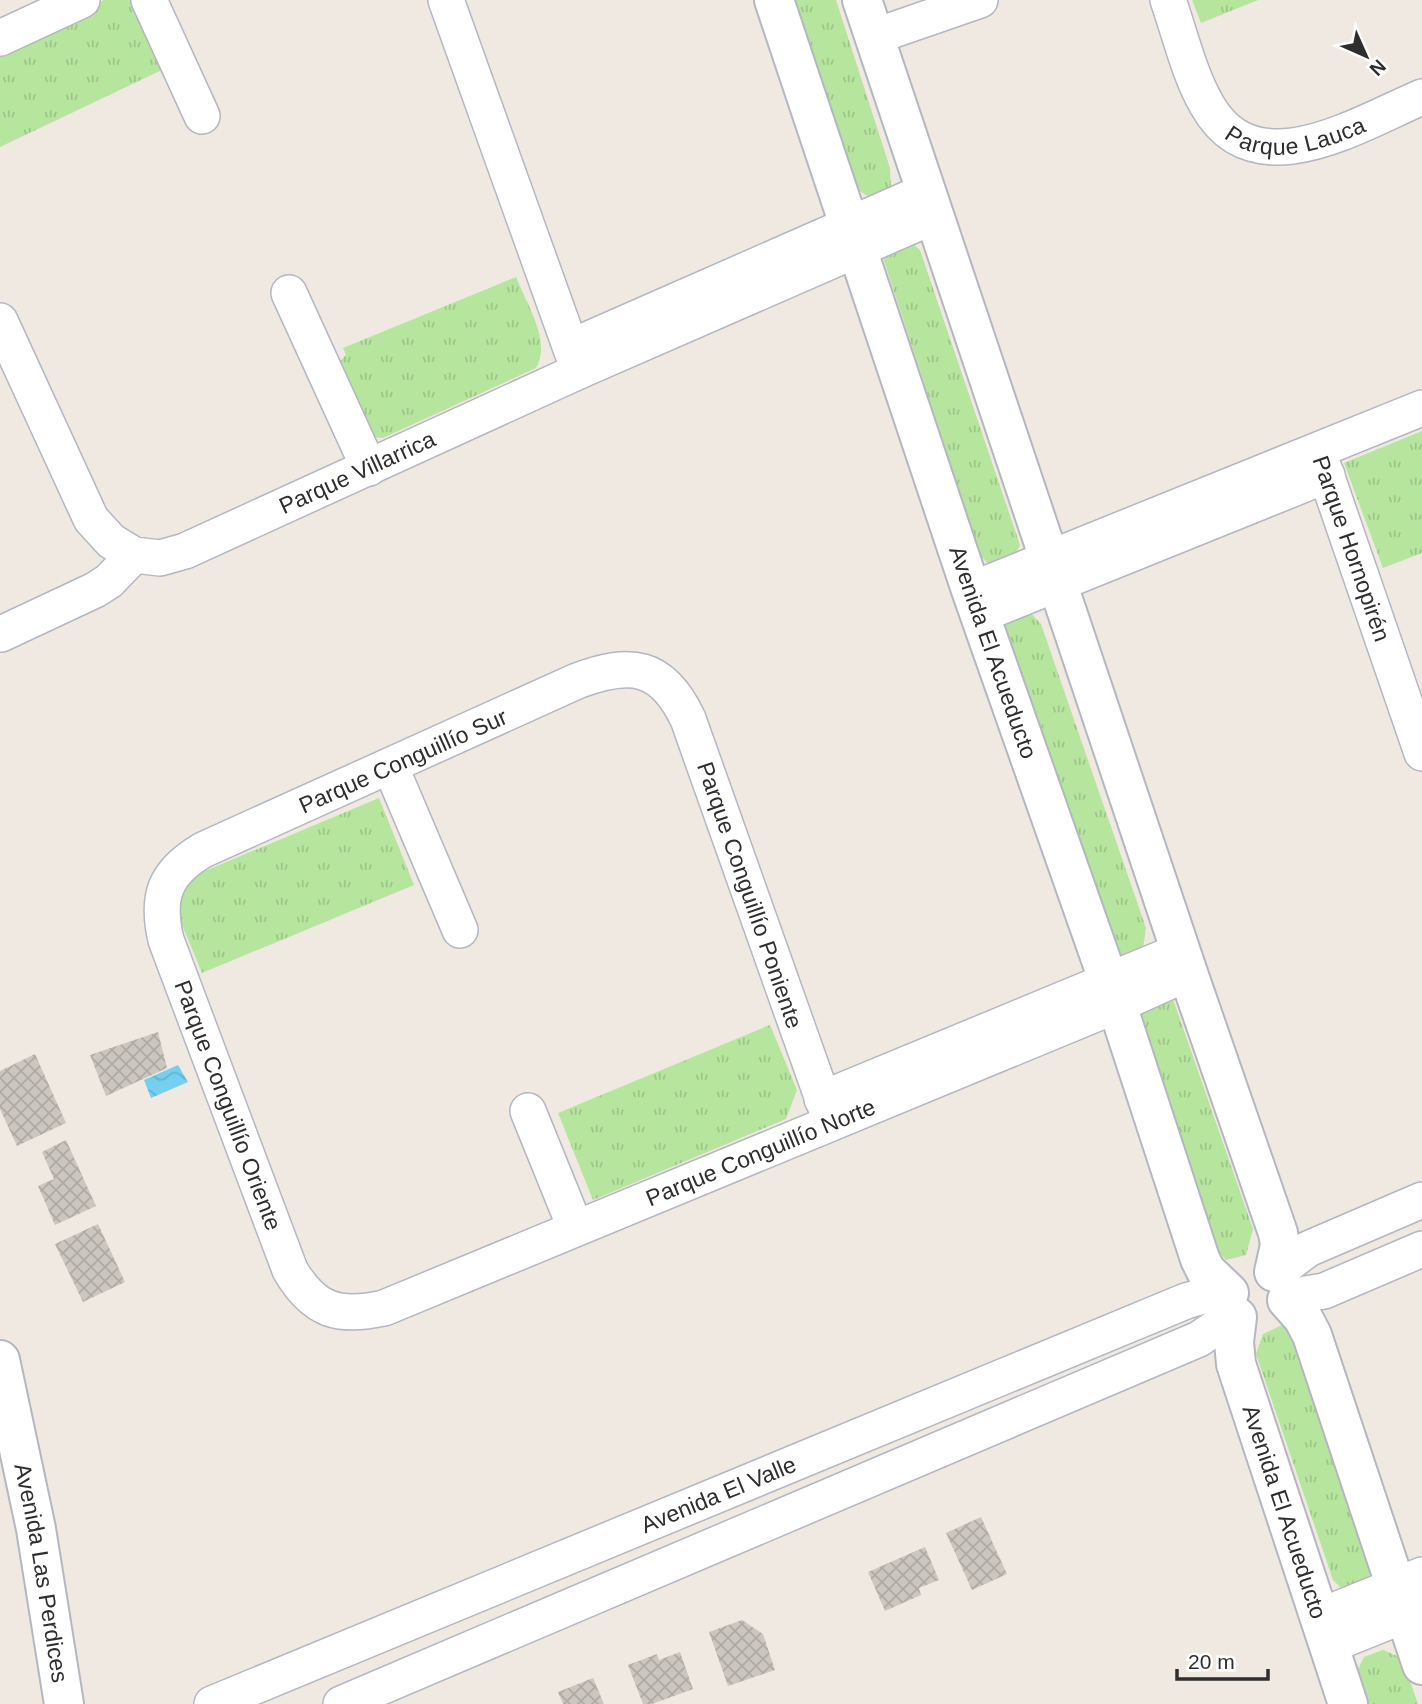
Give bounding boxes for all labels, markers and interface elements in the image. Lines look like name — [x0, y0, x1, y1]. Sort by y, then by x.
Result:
north arrow — [1331, 21, 1401, 91]
text: N — [1365, 55, 1390, 80]
street label: Parque Lauca — [1221, 112, 1369, 160]
street label: Parque Villarrica — [275, 425, 439, 519]
street label: Parque Hornopirén — [1308, 452, 1396, 645]
street label: Avenida El Acueducto — [944, 542, 1042, 762]
street label: Parque Conguillío Sur — [295, 703, 511, 819]
street label: Parque Conguillío Poniente — [692, 758, 808, 1032]
street label: Parque Conguillío Oriente — [169, 977, 287, 1234]
street label: Parque Conguillío Norte — [642, 1093, 879, 1211]
street label: Avenida El Acueducto — [1237, 1402, 1332, 1622]
street label: Avenida El Valle — [637, 1451, 800, 1538]
street label: Avenida Las Perdices — [9, 1461, 73, 1684]
scale bar — [1177, 1638, 1268, 1682]
text: 20 m — [1188, 1650, 1235, 1673]

